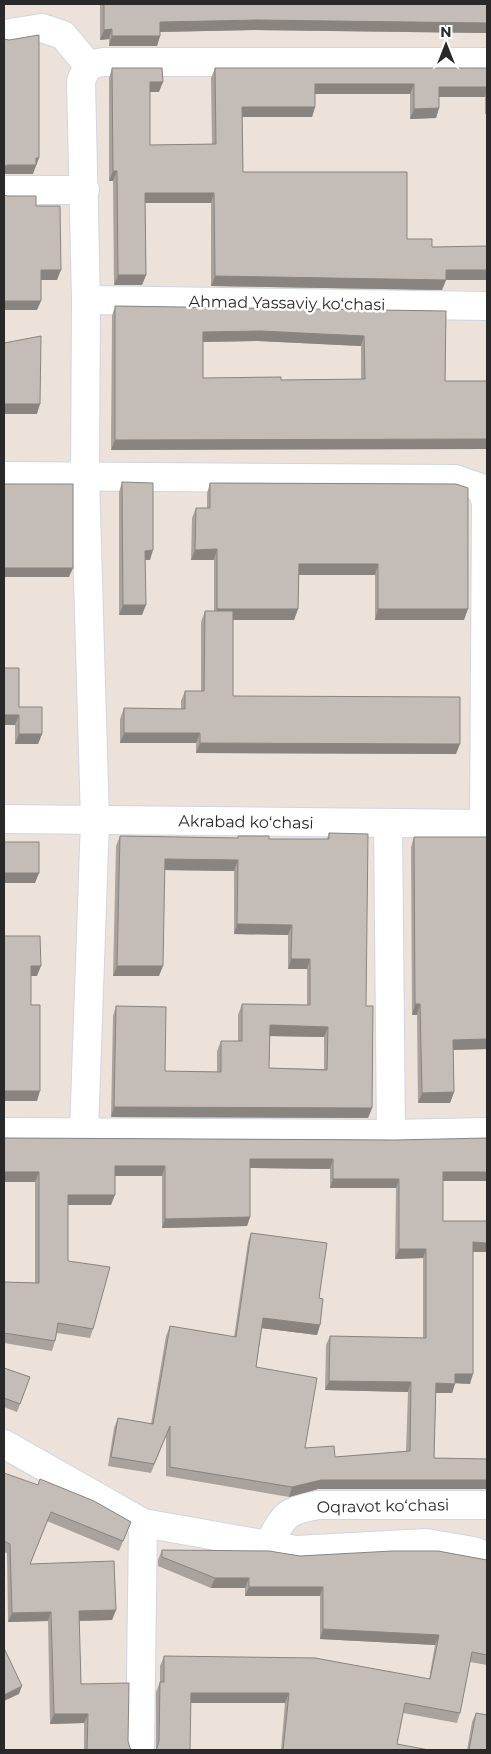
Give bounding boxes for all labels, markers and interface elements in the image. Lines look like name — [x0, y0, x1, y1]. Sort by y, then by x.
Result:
north arrow — [421, 20, 471, 70]
text: N — [440, 23, 452, 41]
street label: Ahmad Yassaviy koʻchasi — [188, 292, 386, 314]
street label: Akrabad koʻchasi — [178, 811, 314, 833]
street label: Oqravot koʻchasi — [317, 1495, 449, 1517]

